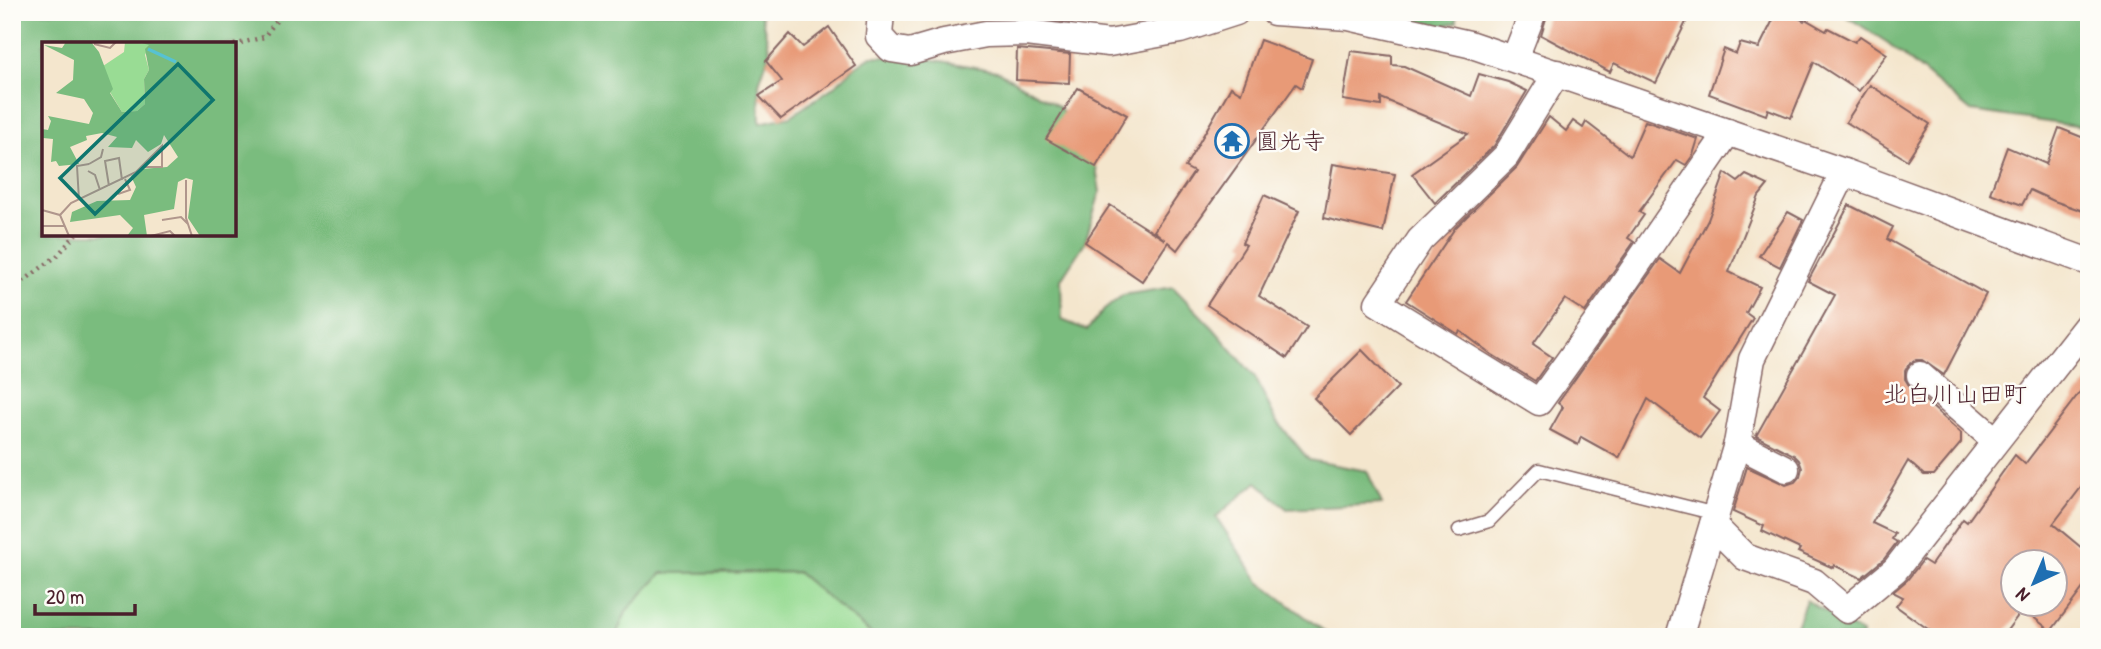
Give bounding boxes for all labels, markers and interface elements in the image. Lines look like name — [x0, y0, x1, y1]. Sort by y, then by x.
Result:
inset map — [42, 42, 236, 236]
temple icon: 圓光寺 — [1213, 122, 1251, 160]
place label: 圓光寺 — [1256, 125, 1325, 156]
district label: 北白川山田町 — [1883, 377, 2027, 409]
north arrow — [2000, 548, 2070, 618]
scale bar — [35, 572, 135, 616]
text: 20 m — [46, 582, 84, 611]
text: N — [2010, 582, 2035, 608]

